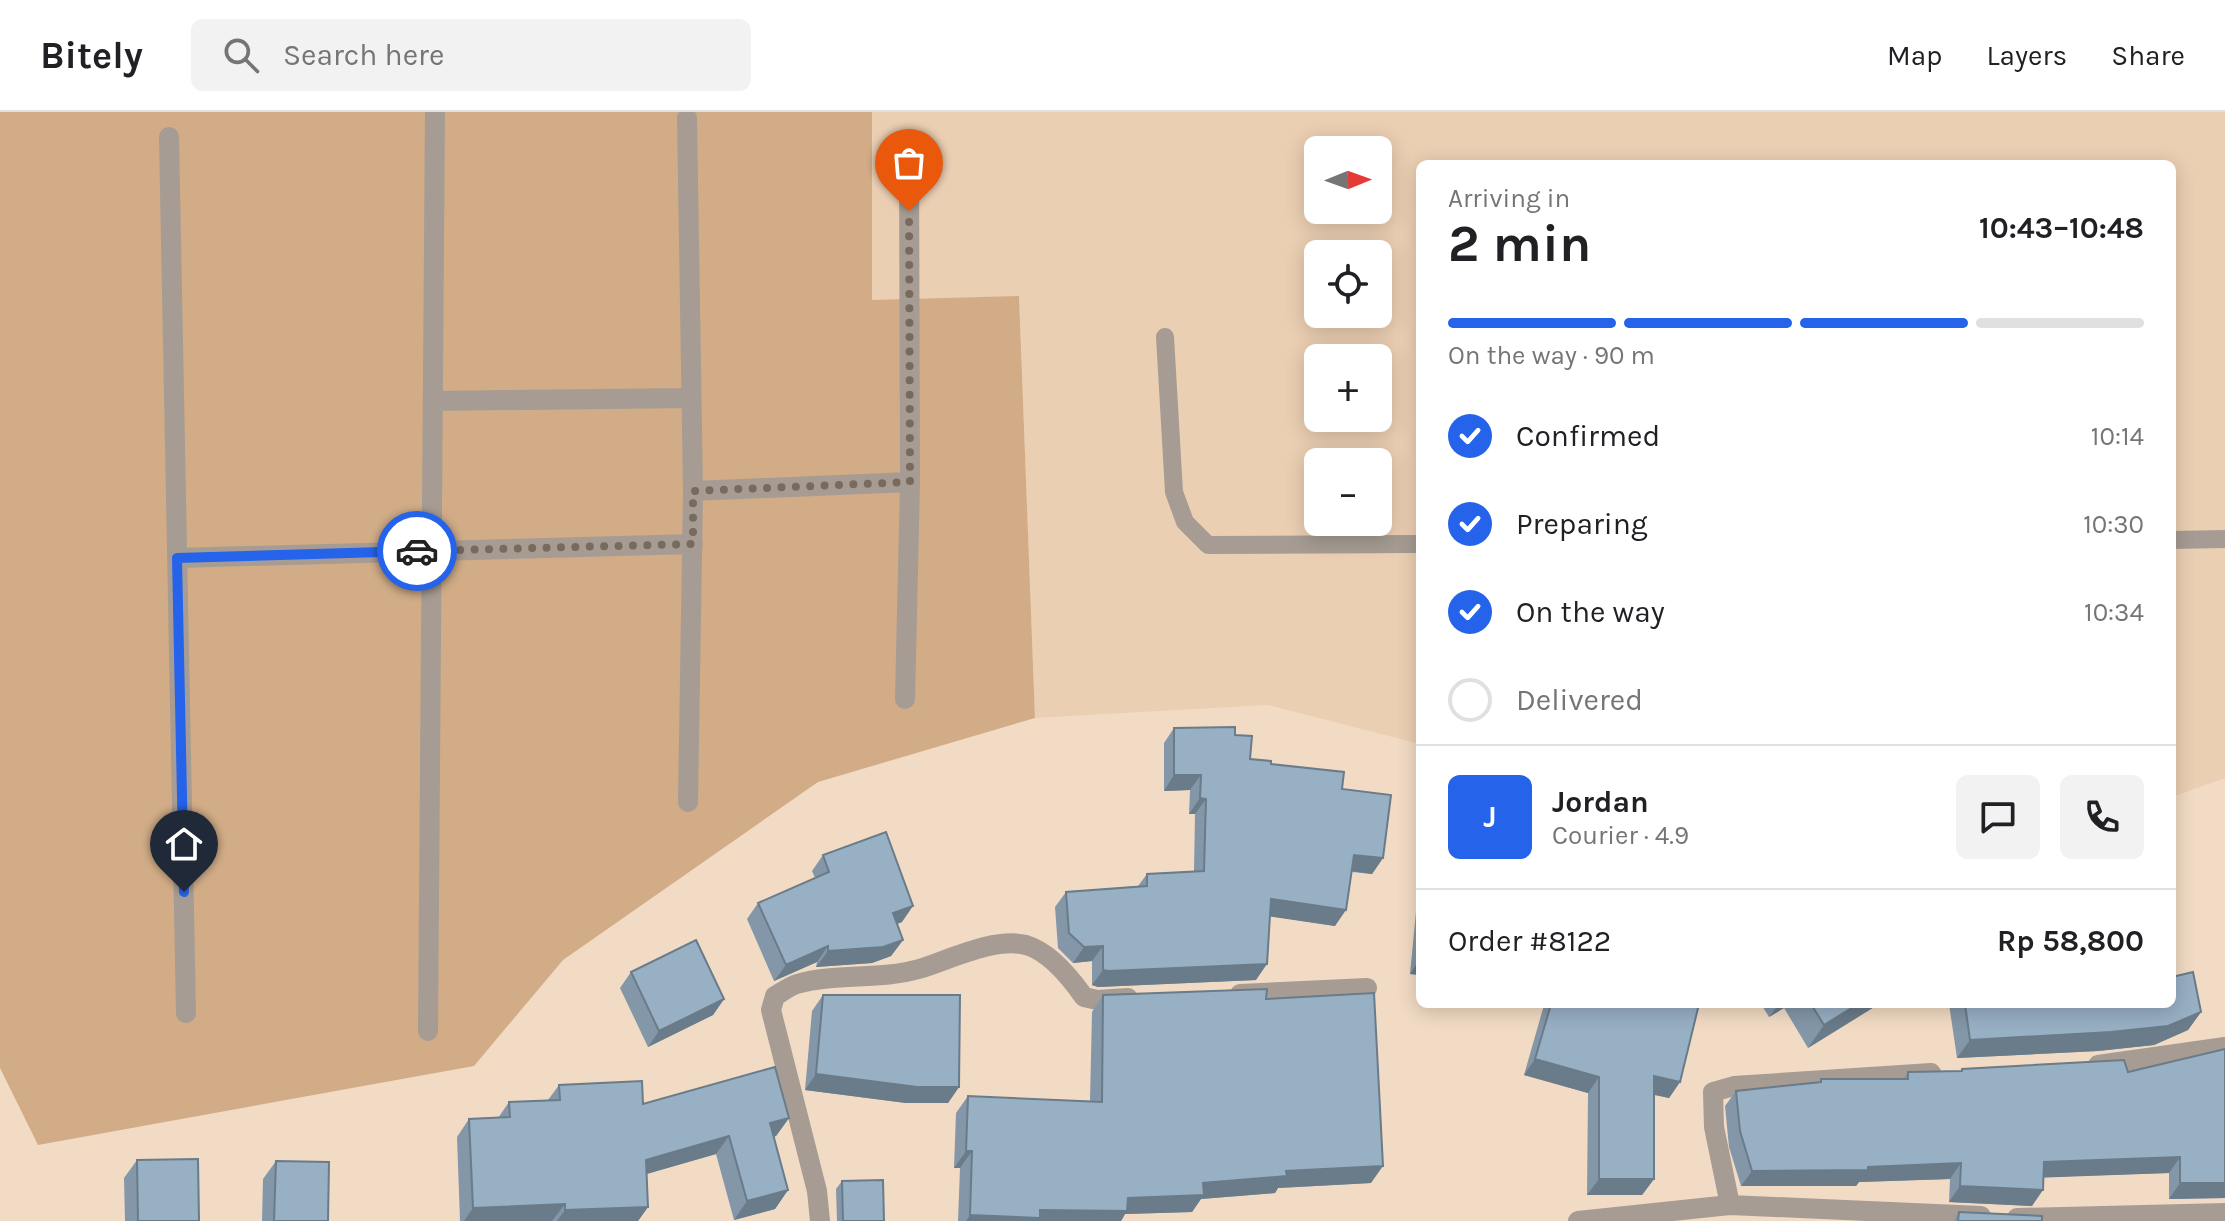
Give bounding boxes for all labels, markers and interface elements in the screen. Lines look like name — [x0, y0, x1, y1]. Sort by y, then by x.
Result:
search box — [191, 19, 751, 91]
text: Bitely — [40, 33, 143, 78]
icon: search — [219, 33, 263, 77]
text: Search here — [283, 37, 444, 73]
text: Map — [1887, 39, 1942, 72]
text: Layers — [1986, 39, 2067, 72]
text: Share — [2111, 39, 2185, 72]
pin — [875, 129, 943, 211]
north arrow — [1304, 136, 1392, 224]
map controls — [1304, 136, 1392, 536]
icon: bag — [887, 141, 931, 185]
text: Arriving in — [1448, 183, 1570, 214]
text: 10:43–10:48 — [1979, 210, 2144, 246]
text: 2 min — [1448, 213, 1591, 274]
button: locate — [1304, 240, 1392, 328]
text: On the way · 90 m — [1448, 340, 1655, 371]
button: + — [1304, 344, 1392, 432]
icon: check — [1448, 414, 1492, 458]
text: Confirmed — [1516, 418, 1660, 454]
text: 10:14 — [2091, 421, 2144, 452]
button: − — [1304, 448, 1392, 536]
icon: check — [1448, 502, 1492, 546]
text: Preparing — [1516, 506, 1648, 542]
text: 10:30 — [2083, 509, 2144, 540]
courier — [377, 511, 457, 591]
icon: car — [395, 529, 439, 573]
icon: check — [1448, 590, 1492, 634]
text: On the way — [1516, 594, 1665, 630]
text: 10:34 — [2084, 597, 2144, 628]
text: Delivered — [1516, 682, 1643, 718]
button: chat — [1956, 775, 2040, 859]
button: phone — [2060, 775, 2144, 859]
text: Jordan — [1552, 784, 1649, 820]
text: J — [1483, 799, 1497, 835]
pin — [150, 810, 218, 892]
text: Courier · 4.9 — [1552, 820, 1689, 851]
icon: home — [162, 822, 206, 866]
text: Order #8122 — [1448, 923, 1611, 959]
text: Rp 58,800 — [1997, 923, 2144, 959]

